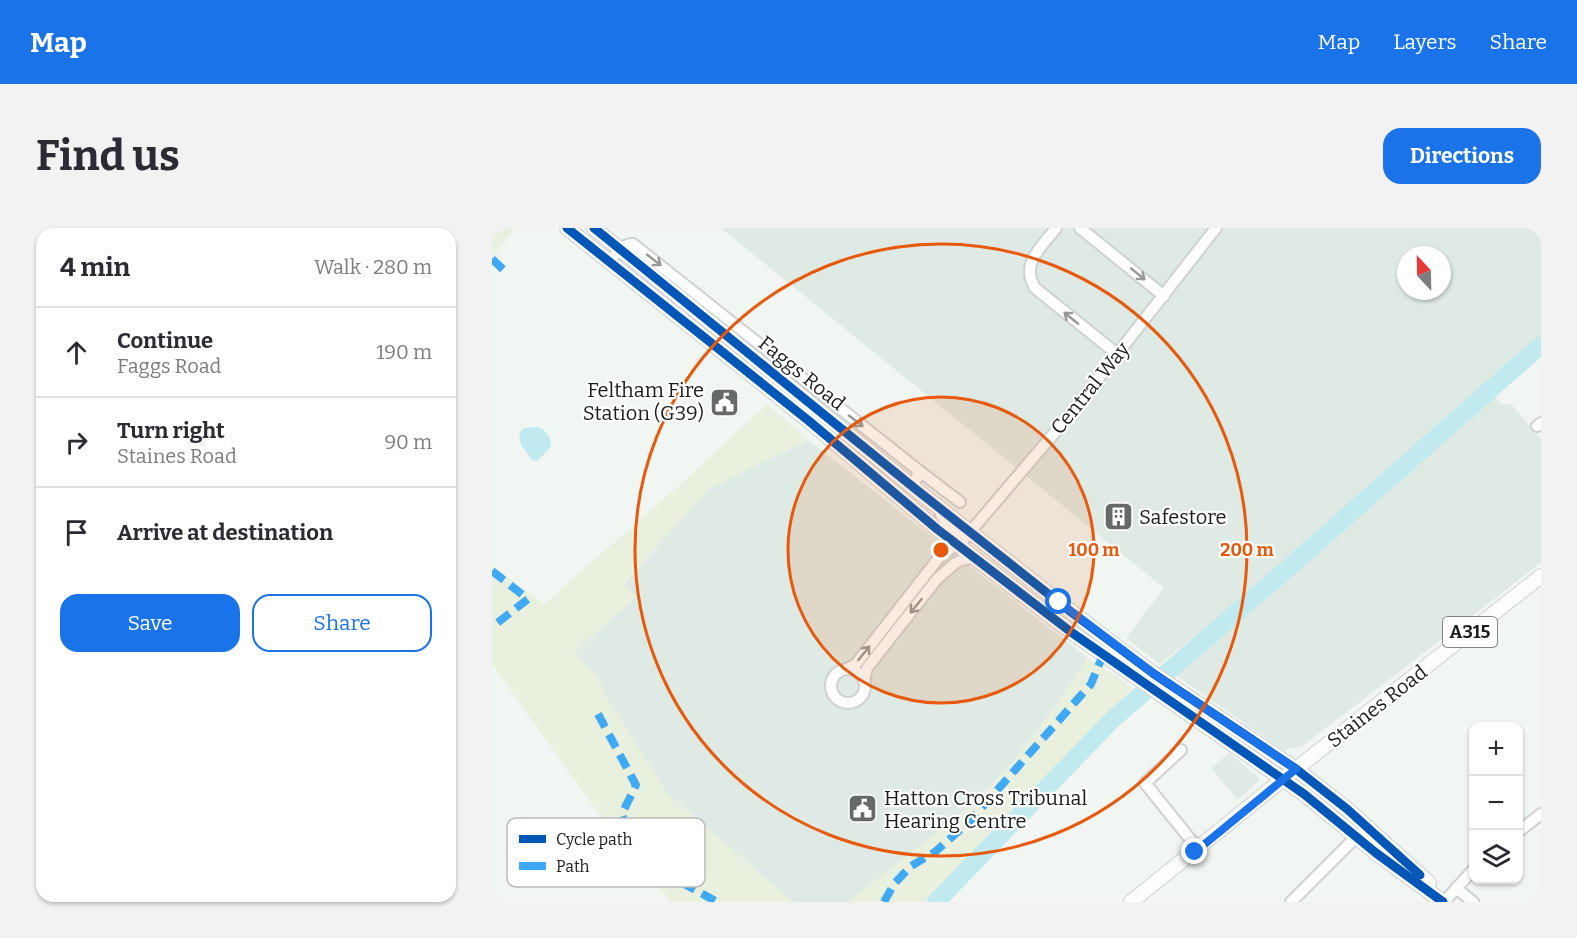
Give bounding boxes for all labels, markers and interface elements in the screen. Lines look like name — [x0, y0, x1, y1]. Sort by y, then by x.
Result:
text: Map — [30, 26, 87, 59]
text: Map — [1318, 29, 1360, 55]
text: Layers — [1393, 29, 1457, 55]
text: Share — [1490, 29, 1547, 55]
button: Directions — [1383, 128, 1541, 184]
text: Find us — [36, 131, 180, 181]
north arrow — [1397, 246, 1451, 300]
text: 4 min — [60, 252, 130, 283]
one-way arrow — [646, 254, 662, 267]
text: Walk · 280 m — [314, 255, 432, 279]
one-way arrow — [1130, 268, 1146, 281]
one-way arrow — [1063, 311, 1079, 324]
text: Continue — [117, 327, 213, 354]
street label: Faggs Road — [754, 331, 850, 415]
icon: ahead — [60, 336, 93, 369]
street label: Central Way — [1045, 337, 1135, 439]
text: 190 m — [376, 340, 432, 364]
text: Faggs Road — [117, 354, 221, 378]
place label: Feltham Fire Station (G39) — [583, 378, 704, 425]
public building icon: Feltham Fire Station (G39) — [709, 386, 741, 418]
one-way arrow — [848, 414, 864, 427]
text: Turn right — [117, 417, 225, 444]
icon: right — [60, 426, 93, 459]
text: 90 m — [384, 430, 432, 454]
text: Staines Road — [117, 444, 237, 468]
building icon: Safestore — [1102, 501, 1134, 533]
place label: Safestore — [1139, 505, 1227, 529]
icon: arrive — [60, 516, 93, 549]
text: Arrive at destination — [117, 519, 333, 546]
text: 100 m — [1068, 539, 1120, 561]
text: 200 m — [1220, 539, 1274, 561]
centre of rings — [931, 540, 951, 560]
route start — [1045, 588, 1071, 614]
button: Save — [60, 594, 240, 652]
button: Share — [252, 594, 432, 652]
one-way arrow — [909, 597, 922, 613]
road number: A315 — [1443, 617, 1497, 647]
one-way arrow — [858, 645, 871, 661]
street label: Staines Road — [1322, 660, 1432, 752]
map controls — [1469, 722, 1523, 884]
button: + — [1469, 722, 1523, 776]
button: − — [1469, 776, 1523, 830]
place label: Hatton Cross Tribunal Hearing Centre — [884, 786, 1088, 833]
public building icon: Hatton Cross Tribunal Hearing Centre — [847, 793, 879, 825]
legend — [507, 818, 705, 887]
text: Cycle path — [556, 830, 632, 849]
button: layers — [1469, 830, 1523, 884]
route end — [1181, 838, 1207, 864]
text: Path — [556, 857, 590, 876]

